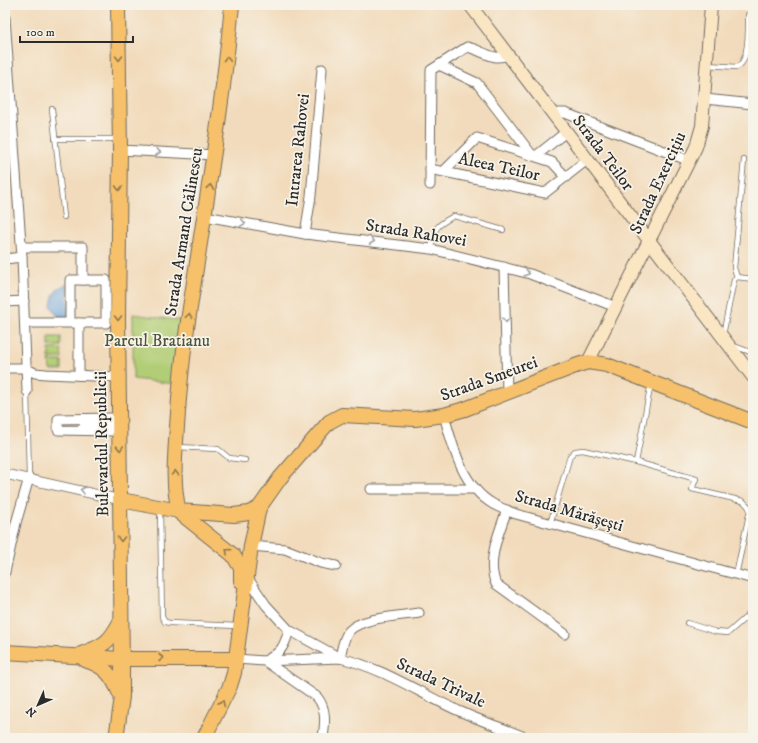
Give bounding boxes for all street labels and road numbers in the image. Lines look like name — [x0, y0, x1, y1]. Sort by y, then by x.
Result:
street label: Intrarea Rahovei — [281, 92, 315, 208]
street label: Strada Teilor — [567, 111, 639, 196]
street label: Strada Exercițiu — [625, 128, 691, 238]
street label: Strada Armand Călinescu — [160, 146, 208, 318]
street label: Aleea Teilor — [456, 148, 543, 187]
street label: Strada Rahovei — [364, 214, 468, 252]
street label: Strada Smeurei — [437, 351, 541, 407]
street label: Bulevardul Republicii — [90, 371, 114, 517]
street label: Strada Mărășești — [512, 485, 626, 537]
street label: Strada Trivale — [393, 653, 489, 713]

